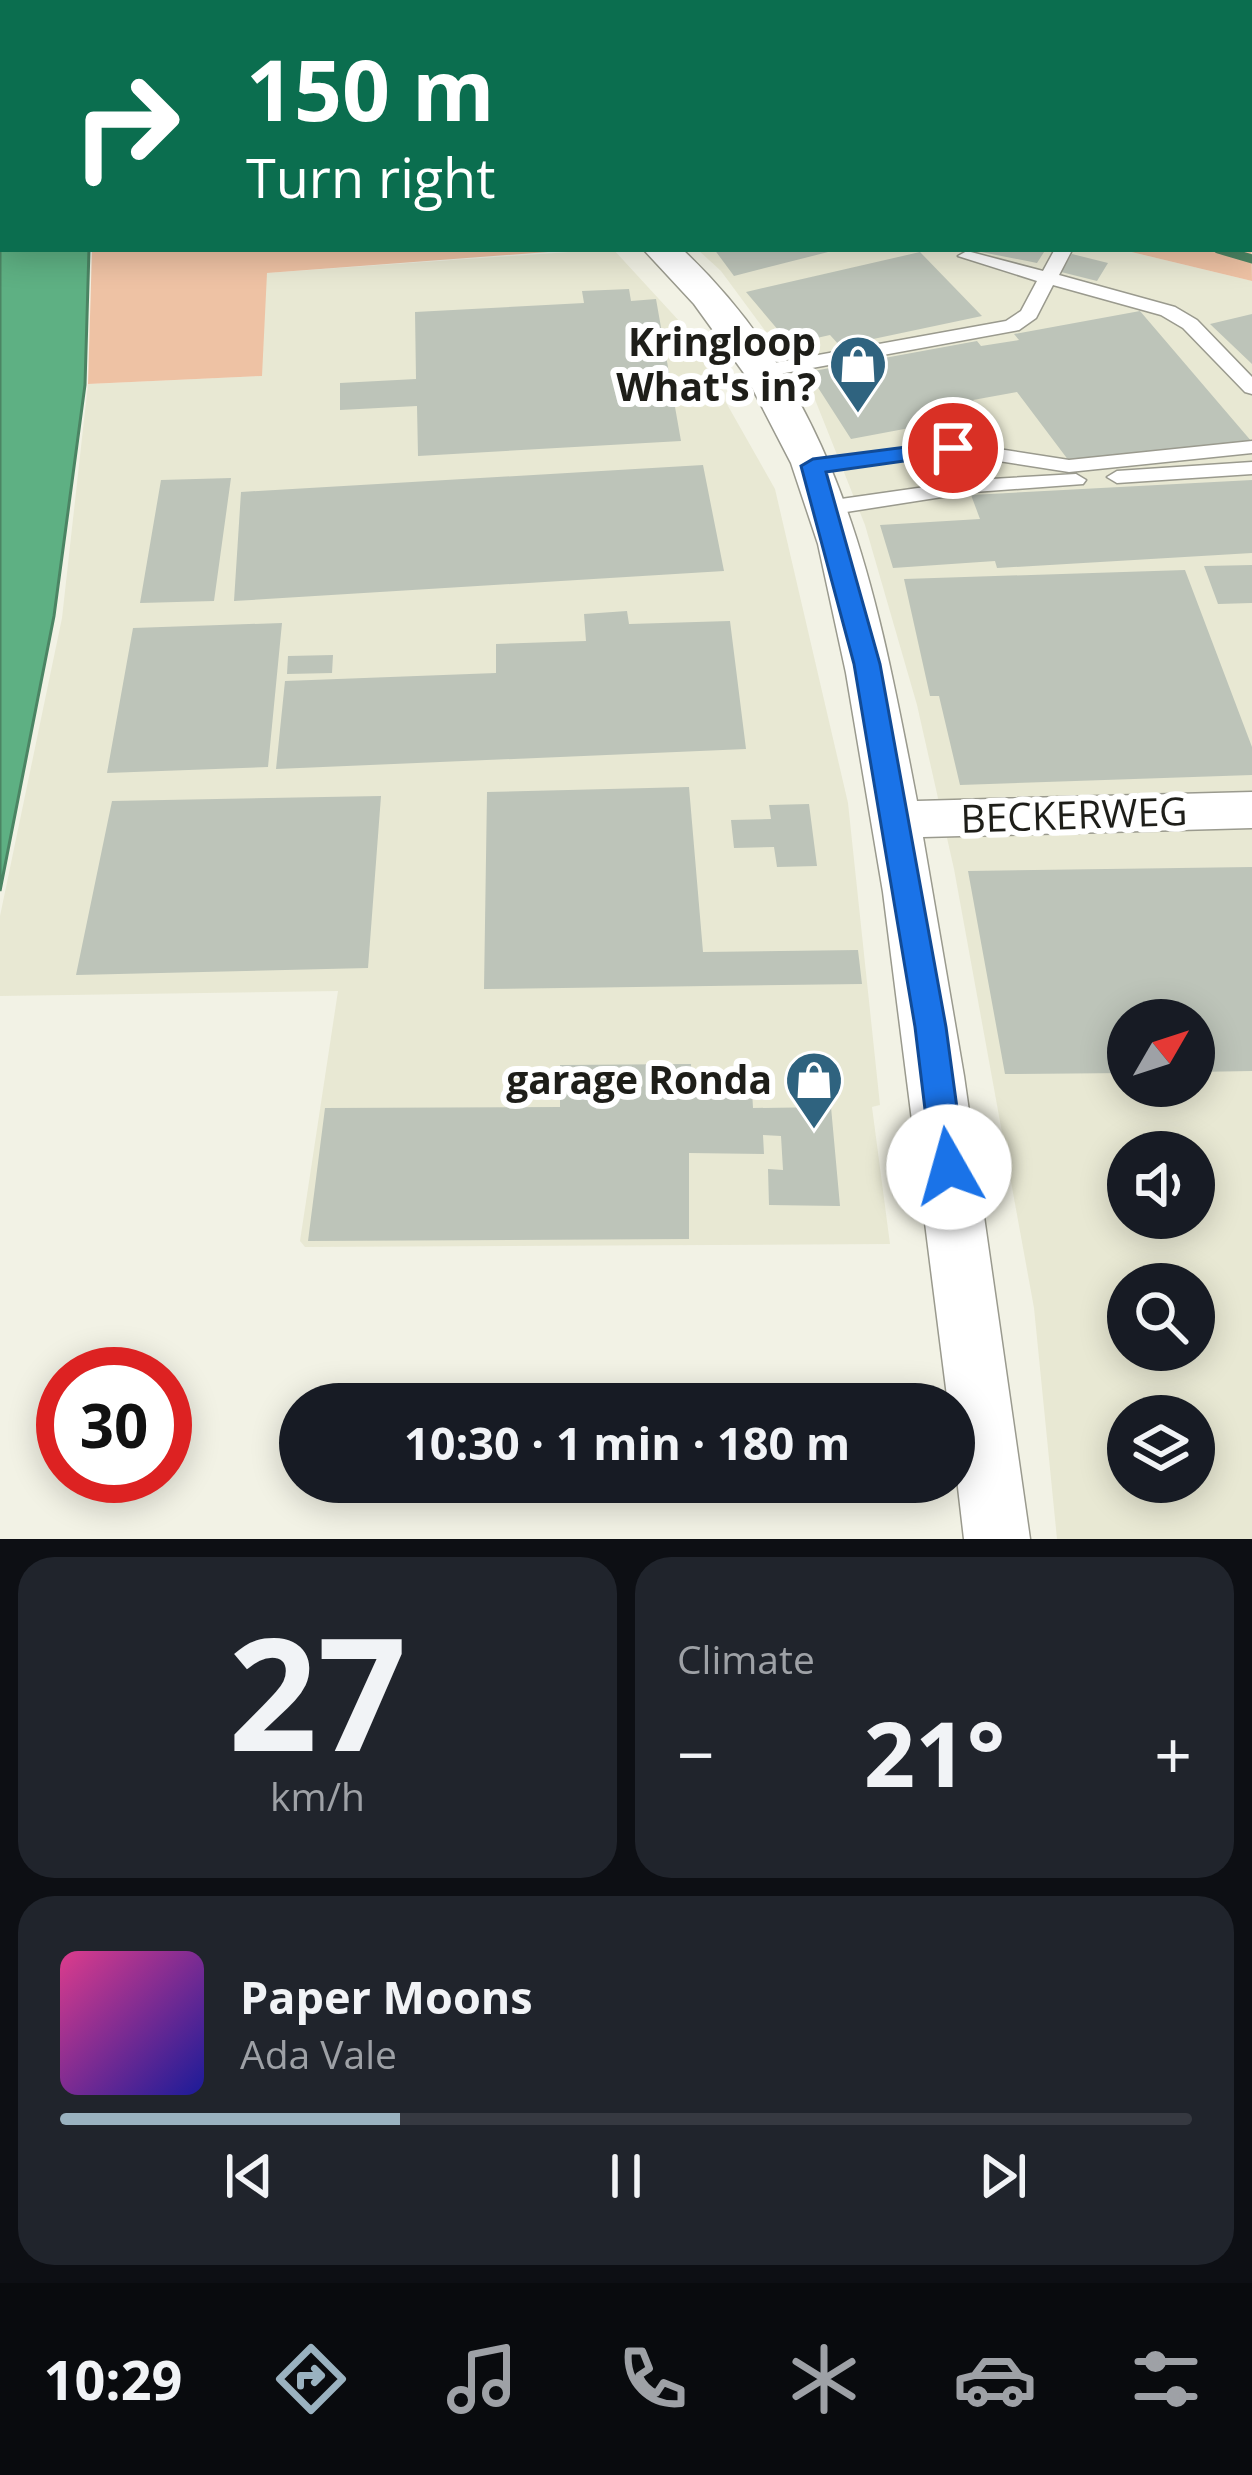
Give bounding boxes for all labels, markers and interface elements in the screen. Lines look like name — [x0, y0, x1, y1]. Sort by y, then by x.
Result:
text: 150 m — [246, 31, 494, 146]
icon: right — [48, 48, 204, 204]
text: Turn right — [246, 140, 495, 214]
place label: Kringloop What's in? — [616, 314, 816, 412]
shop icon: Kringloop What's in? — [827, 333, 889, 415]
pin — [902, 397, 1004, 499]
icon: arrive — [920, 415, 986, 481]
street label: BECKERWEG — [960, 783, 1188, 844]
north arrow — [1107, 999, 1215, 1107]
map controls — [1107, 999, 1215, 1503]
shop icon: garage Ronda — [783, 1049, 845, 1131]
place label: garage Ronda — [506, 1052, 772, 1105]
position arrow — [886, 1104, 1012, 1230]
button: sound — [1107, 1131, 1215, 1239]
button: search — [1107, 1263, 1215, 1371]
speed limit sign: 30 — [36, 1347, 192, 1503]
button: layers — [1107, 1395, 1215, 1503]
text: 10:30 · 1 min · 180 m — [404, 1412, 850, 1473]
text: 27 — [228, 1584, 407, 1797]
text: Climate — [677, 1632, 815, 1685]
text: 21° — [864, 1691, 1005, 1813]
text: − — [677, 1708, 715, 1798]
text: + — [1154, 1708, 1192, 1798]
text: km/h — [270, 1769, 365, 1822]
text: Paper Moons — [240, 1966, 533, 2027]
text: Ada Vale — [240, 2027, 397, 2080]
icon: previous — [216, 2143, 282, 2209]
icon: pause — [593, 2143, 659, 2209]
icon: next — [970, 2143, 1036, 2209]
icon: directions — [269, 2337, 353, 2421]
icon: music — [440, 2337, 524, 2421]
icon: phone — [611, 2337, 695, 2421]
icon: climate — [782, 2337, 866, 2421]
icon: car — [953, 2337, 1037, 2421]
icon: filters — [1124, 2337, 1208, 2421]
text: 10:29 — [44, 2342, 182, 2416]

